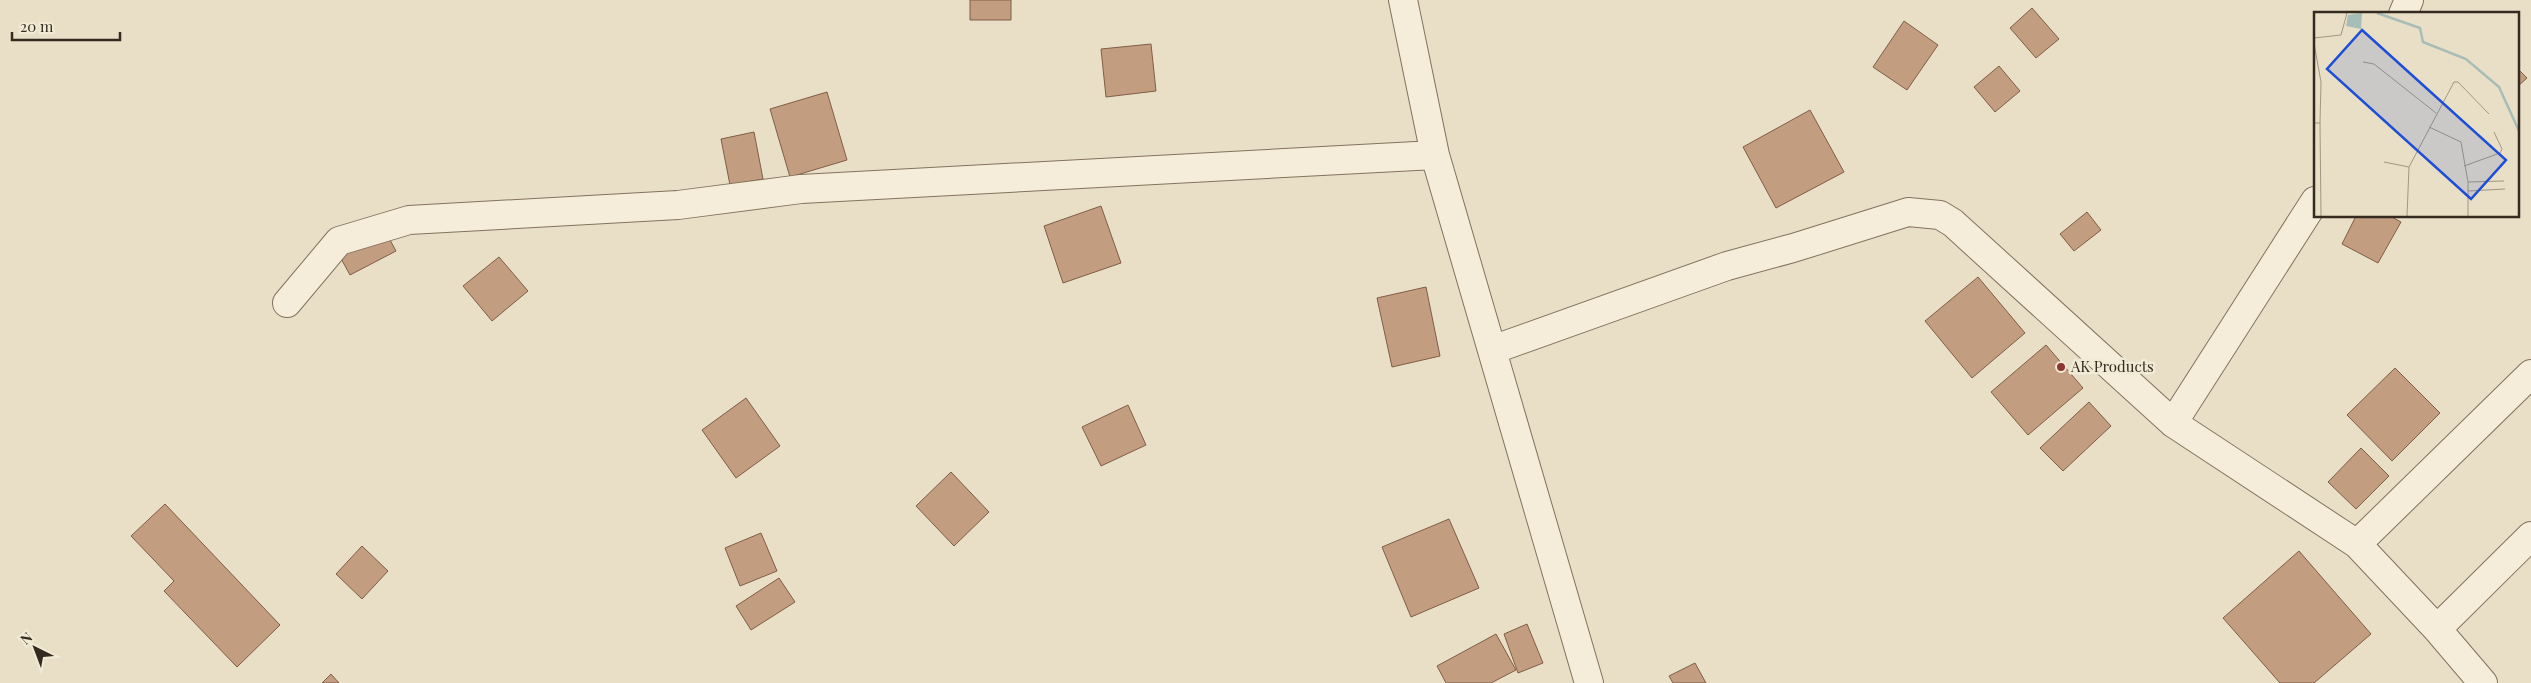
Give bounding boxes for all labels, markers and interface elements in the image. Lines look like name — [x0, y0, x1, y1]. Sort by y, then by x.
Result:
scale bar — [12, 10, 120, 42]
inset map — [2314, 12, 2518, 218]
text: 20 m — [20, 16, 54, 36]
place label: AK Products — [2070, 356, 2154, 376]
marker: AK Products — [2055, 361, 2067, 373]
north arrow — [10, 623, 60, 673]
text: N — [16, 628, 36, 648]

